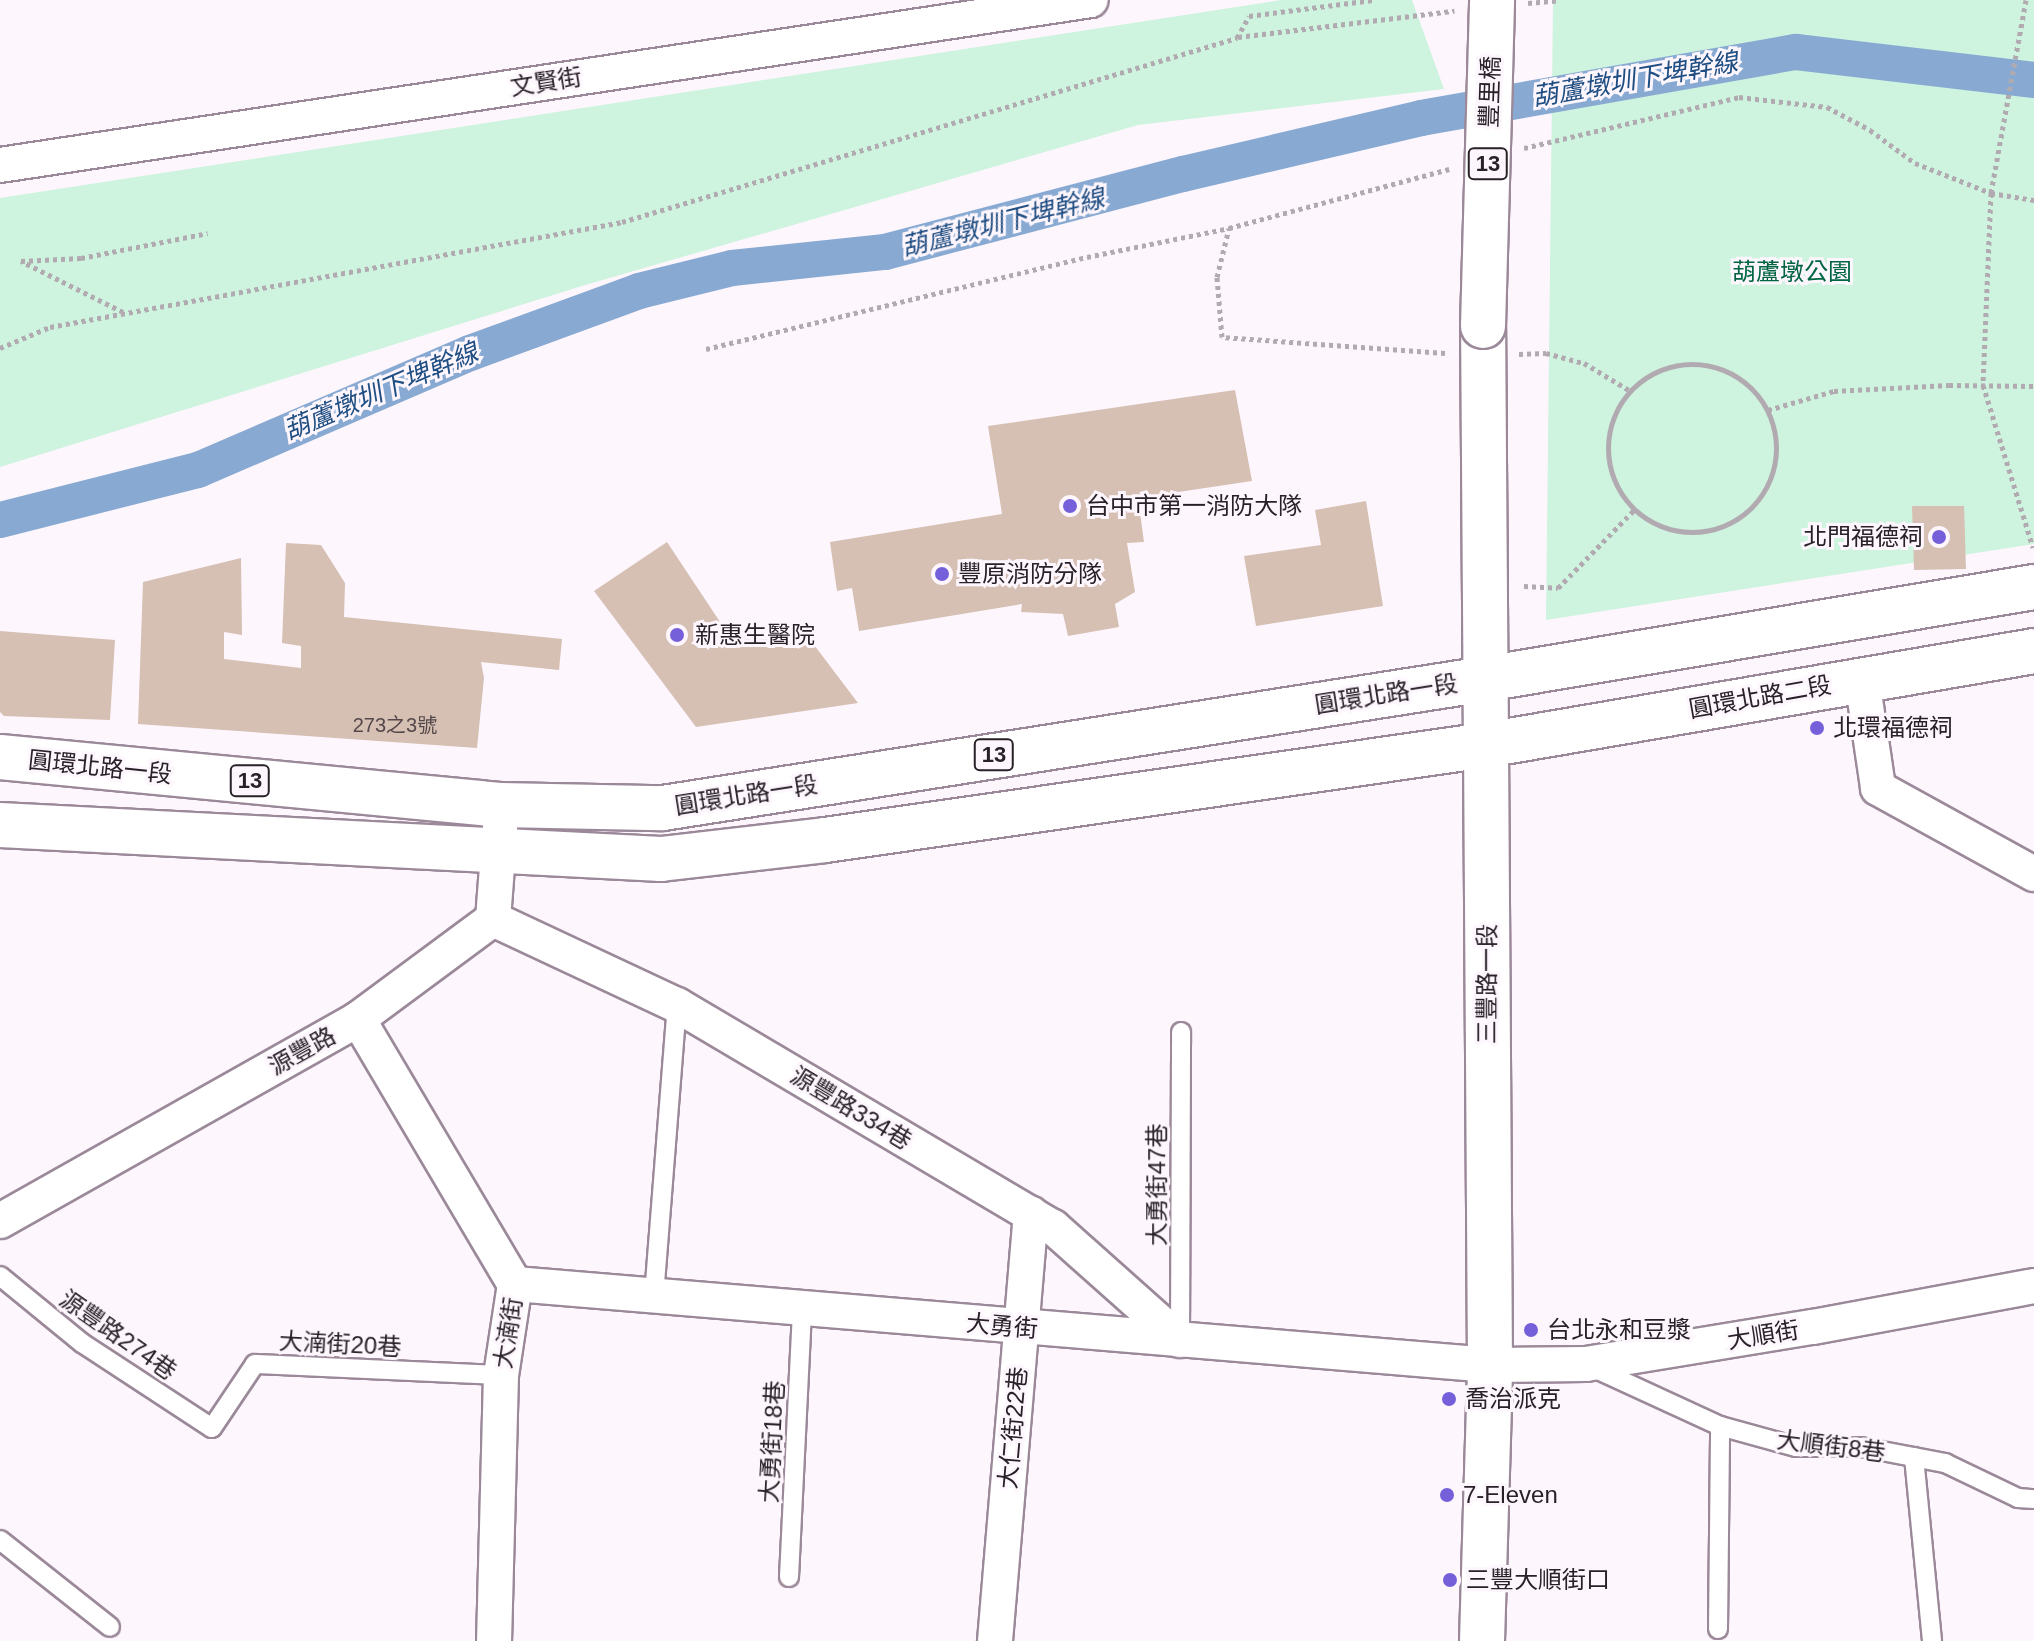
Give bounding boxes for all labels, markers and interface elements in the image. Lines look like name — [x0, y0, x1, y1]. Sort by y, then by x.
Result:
water label: 葫蘆墩圳下埤幹線 — [1530, 47, 1740, 113]
street label: 豐里橋 — [1474, 56, 1506, 128]
street label: 文賢街 — [508, 62, 584, 102]
road number: 13 — [1466, 146, 1510, 182]
water label: 葫蘆墩圳下埤幹線 — [898, 183, 1108, 263]
park label: 葫蘆墩公園 — [1732, 258, 1852, 286]
water label: 葫蘆墩圳下埤幹線 — [279, 337, 483, 447]
place label: 台中市第一消防大隊 — [1086, 492, 1302, 520]
marker: 台中市第一消防大隊 — [1061, 497, 1079, 515]
place label: 北門福德祠 — [1803, 523, 1923, 551]
marker: 北門福德祠 — [1930, 528, 1948, 546]
place label: 豐原消防分隊 — [958, 560, 1102, 588]
marker: 豐原消防分隊 — [933, 565, 951, 583]
place label: 新惠生醫院 — [695, 621, 815, 649]
marker: 新惠生醫院 — [666, 624, 688, 646]
street label: 圓環北路一段 — [1313, 669, 1459, 719]
street label: 圓環北路二段 — [1687, 670, 1833, 724]
house number: 273之3號 — [353, 713, 437, 737]
place label: 北環福德祠 — [1833, 714, 1953, 742]
marker: 北環福德祠 — [1808, 719, 1826, 737]
road number: 13 — [972, 737, 1016, 773]
street label: 圓環北路一段 — [27, 745, 173, 789]
road number: 13 — [228, 763, 272, 799]
street label: 圓環北路一段 — [673, 770, 819, 820]
street label: 三豐路一段 — [1473, 924, 1501, 1044]
street label: 源豐路 — [264, 1021, 340, 1081]
street label: 源豐路334巷 — [785, 1061, 917, 1155]
street label: 大勇街47巷 — [1143, 1124, 1171, 1246]
street label: 源豐路274巷 — [54, 1284, 182, 1386]
street label: 大湳街 — [488, 1295, 528, 1371]
street label: 大勇街 — [965, 1309, 1039, 1343]
street label: 大順街 — [1725, 1315, 1801, 1355]
place label: 台北永和豆漿 — [1547, 1316, 1691, 1344]
marker: 台北永和豆漿 — [1522, 1321, 1540, 1339]
street label: 大湳街20巷 — [278, 1326, 402, 1362]
street label: 大仁街22巷 — [993, 1366, 1033, 1490]
street label: 大勇街18巷 — [754, 1380, 790, 1504]
place label: 喬治派克 — [1465, 1385, 1561, 1413]
marker: 喬治派克 — [1440, 1390, 1458, 1408]
street label: 大順街8巷 — [1775, 1425, 1887, 1467]
place label: 7-Eleven — [1463, 1481, 1558, 1509]
marker: 7-Eleven — [1438, 1486, 1456, 1504]
place label: 三豐大順街口 — [1466, 1566, 1610, 1594]
marker: 三豐大順街口 — [1441, 1571, 1459, 1589]

